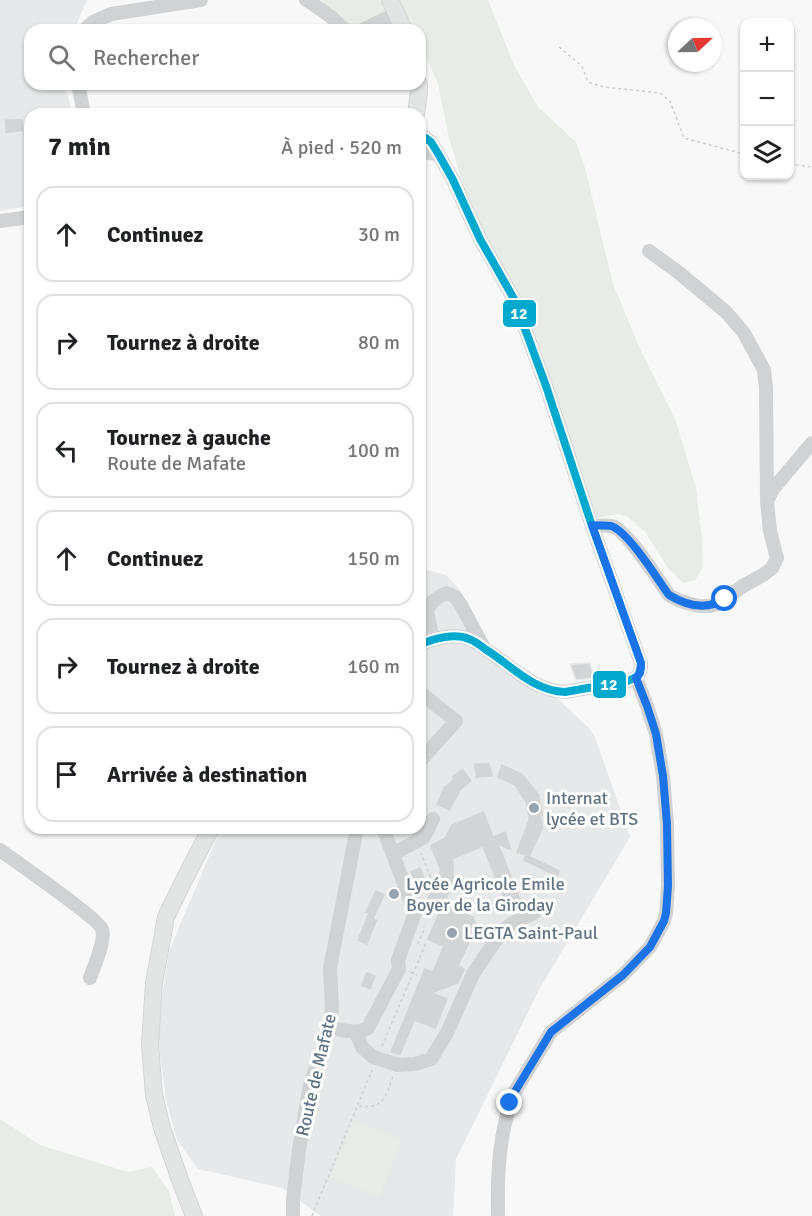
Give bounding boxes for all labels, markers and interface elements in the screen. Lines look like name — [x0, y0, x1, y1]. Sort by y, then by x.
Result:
north arrow — [668, 18, 722, 72]
map controls — [740, 18, 794, 180]
button: + — [740, 18, 794, 72]
search box — [24, 24, 426, 90]
icon: search — [45, 41, 78, 74]
text: Rechercher — [93, 44, 199, 71]
button: − — [740, 72, 794, 126]
button: layers — [740, 126, 794, 180]
text: 7 min — [48, 131, 111, 163]
text: À pied · 520 m — [281, 135, 402, 160]
icon: ahead — [50, 218, 83, 251]
text: Continuez — [107, 221, 203, 248]
text: 30 m — [358, 222, 400, 247]
line badge: 12 — [502, 299, 537, 328]
text: 12 — [510, 304, 528, 324]
icon: right — [50, 326, 83, 359]
text: Tournez à droite — [107, 329, 260, 356]
text: 80 m — [358, 330, 400, 355]
text: Tournez à gauche — [107, 424, 271, 451]
icon: left — [50, 434, 83, 467]
text: 100 m — [347, 438, 400, 463]
text: Route de Mafate — [107, 451, 246, 476]
icon: ahead — [50, 542, 83, 575]
text: Continuez — [107, 545, 203, 572]
text: 150 m — [347, 546, 400, 571]
route start — [711, 585, 737, 611]
icon: right — [50, 650, 83, 683]
text: Tournez à droite — [107, 653, 260, 680]
text: 160 m — [347, 654, 400, 679]
line badge: 12 — [592, 670, 627, 699]
text: 12 — [600, 675, 618, 695]
icon: arrive — [50, 758, 83, 791]
text: Arrivée à destination — [107, 761, 307, 788]
place label: Internat lycée et BTS — [546, 787, 638, 830]
marker: Internat lycée et BTS — [527, 801, 541, 815]
place label: Lycée Agricole Emile Boyer de la Giroday — [406, 873, 565, 916]
marker: Lycée Agricole Emile Boyer de la Giroday — [387, 887, 401, 901]
place label: LEGTA Saint-Paul — [464, 922, 598, 944]
marker: LEGTA Saint-Paul — [445, 926, 459, 940]
street label: Route de Mafate — [291, 1012, 341, 1138]
route end — [496, 1089, 522, 1115]

